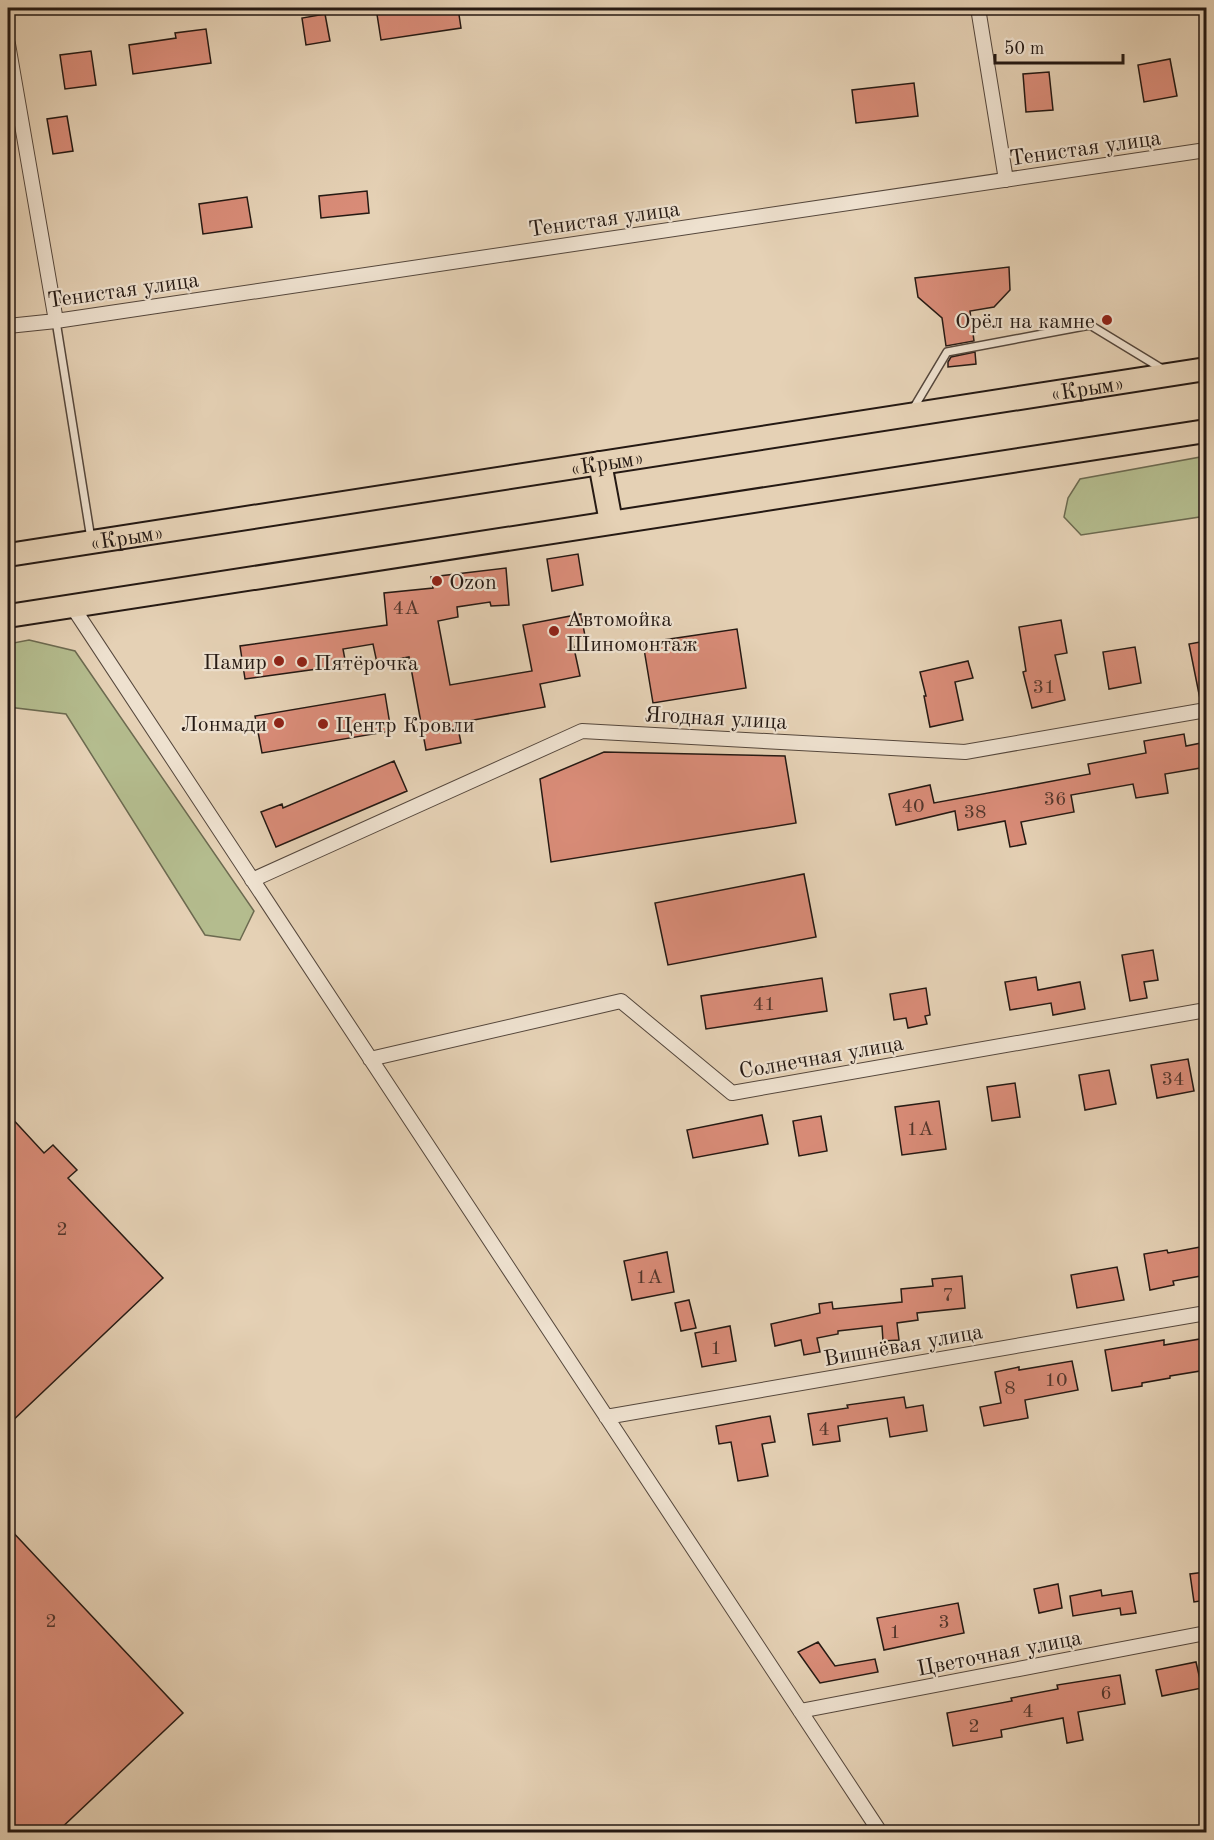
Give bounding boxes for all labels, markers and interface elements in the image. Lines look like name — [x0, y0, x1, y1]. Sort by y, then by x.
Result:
scale bar — [995, 27, 1122, 65]
text: 50 m — [1004, 40, 1044, 58]
street label: Тенистая улица — [1008, 127, 1163, 171]
street label: Тенистая улица — [527, 198, 682, 242]
street label: Тенистая улица — [46, 269, 201, 313]
place label: Орёл на камне — [955, 311, 1095, 333]
marker: Орёл на камне — [1100, 313, 1114, 327]
street label: «Крым» — [1049, 373, 1126, 406]
street label: «Крым» — [569, 447, 646, 481]
street label: «Крым» — [88, 522, 165, 555]
place label: Ozon — [449, 572, 497, 594]
marker: Ozon — [430, 574, 444, 588]
house number: 4А — [393, 599, 419, 619]
place label: Автомойка Шиномонтаж — [566, 609, 698, 656]
marker: Автомойка Шиномонтаж — [547, 624, 561, 638]
place label: Памир — [203, 652, 267, 674]
place label: Пятёрочка — [314, 653, 419, 675]
marker: Памир — [272, 654, 286, 668]
marker: Пятёрочка — [295, 655, 309, 669]
house number: 31 — [1032, 678, 1056, 698]
street label: Ягодная улица — [644, 704, 788, 734]
place label: Лонмади — [181, 714, 267, 736]
place label: Центр Кровли — [335, 715, 475, 737]
marker: Лонмади — [272, 716, 286, 730]
marker: Центр Кровли — [316, 717, 330, 731]
house number: 36 — [1043, 790, 1067, 810]
house number: 40 — [901, 797, 925, 817]
house number: 38 — [963, 803, 987, 823]
house number: 41 — [752, 995, 776, 1015]
street label: Солнечная улица — [737, 1033, 905, 1083]
house number: 34 — [1161, 1070, 1185, 1090]
house number: 1А — [907, 1120, 933, 1140]
house number: 2 — [56, 1220, 68, 1240]
house number: 1А — [636, 1268, 662, 1288]
house number: 7 — [942, 1286, 954, 1306]
street label: Вишнёвая улица — [822, 1321, 985, 1371]
house number: 1 — [710, 1339, 722, 1359]
house number: 10 — [1044, 1371, 1068, 1391]
house number: 8 — [1004, 1379, 1016, 1399]
house number: 4 — [818, 1420, 830, 1440]
house number: 2 — [45, 1612, 57, 1632]
house number: 3 — [938, 1613, 950, 1633]
house number: 1 — [889, 1623, 901, 1643]
street label: Цветочная улица — [915, 1627, 1084, 1681]
house number: 6 — [1100, 1684, 1112, 1704]
house number: 4 — [1022, 1702, 1034, 1722]
house number: 2 — [968, 1717, 980, 1737]

